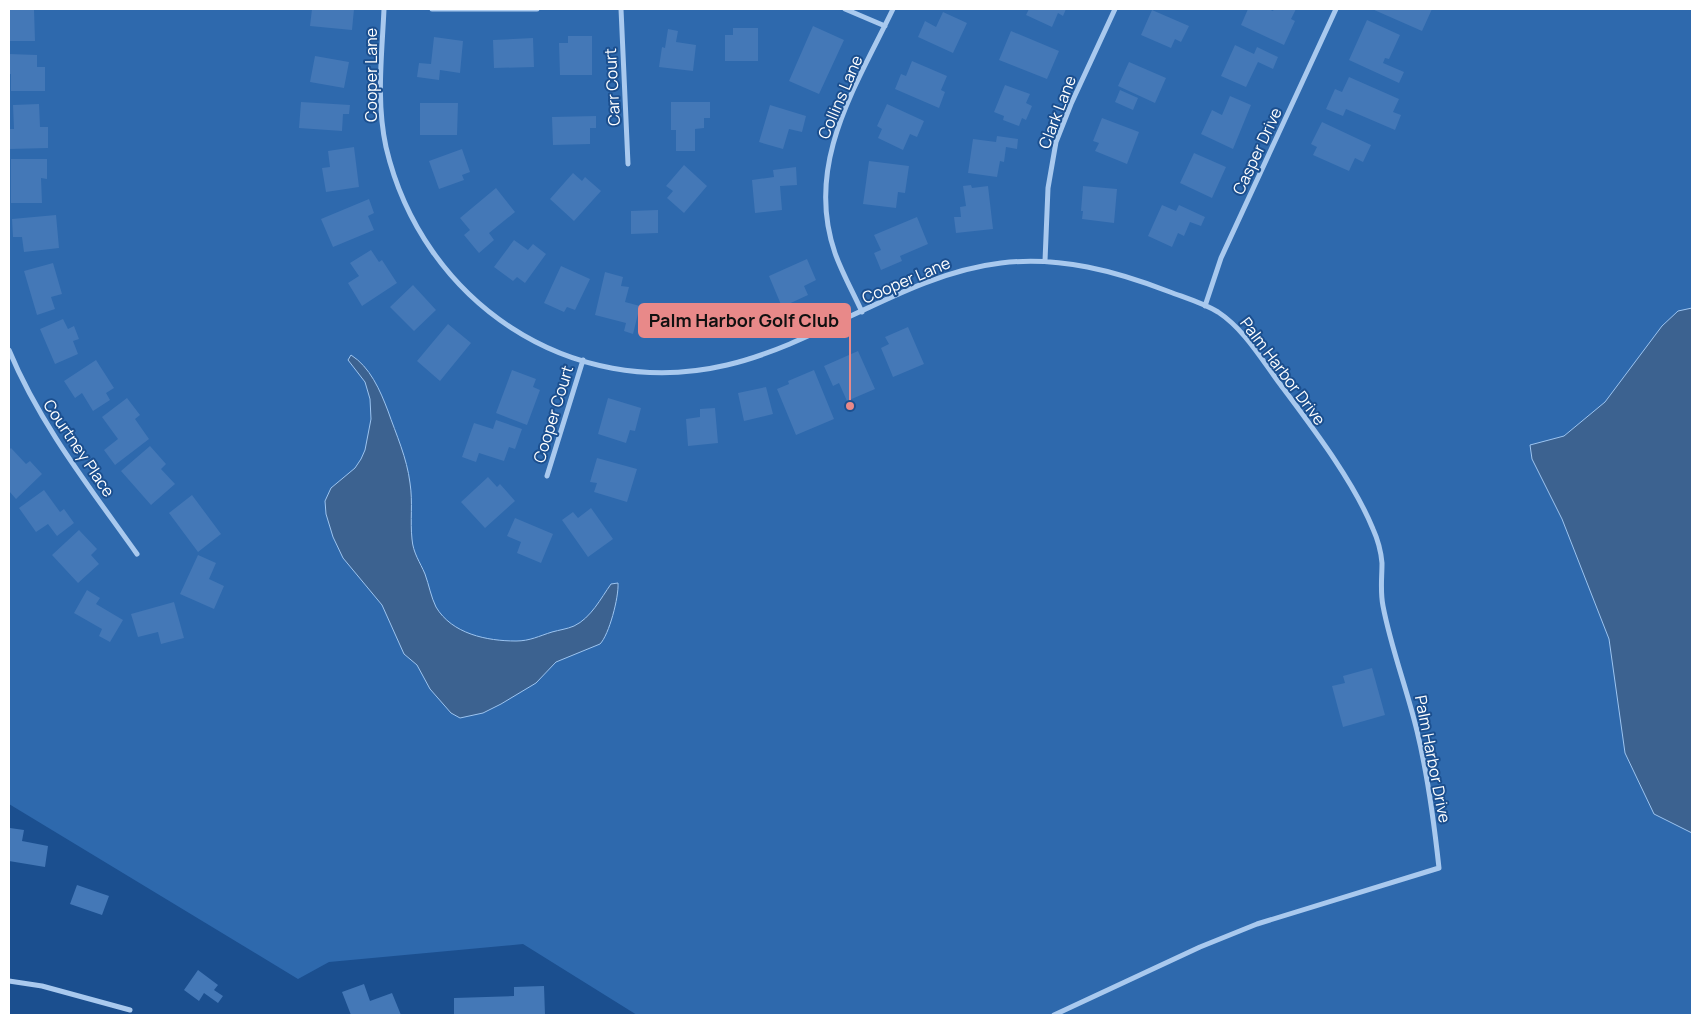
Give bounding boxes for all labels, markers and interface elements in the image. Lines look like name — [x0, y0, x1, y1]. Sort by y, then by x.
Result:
street label: Cooper Lane — [360, 28, 382, 122]
street label: Carr Court — [599, 48, 625, 126]
street label: Collins Lane — [812, 52, 868, 142]
street label: Clark Lane — [1033, 72, 1081, 152]
street label: Casper Drive — [1227, 104, 1287, 198]
street label: Cooper Lane — [858, 252, 954, 308]
callout: Palm Harbor Golf Club — [639, 304, 850, 337]
text: Palm Harbor Golf Club — [649, 308, 839, 332]
street label: Palm Harbor Drive — [1235, 313, 1331, 429]
street label: Cooper Court — [528, 363, 578, 465]
street label: Courtney Place — [38, 395, 120, 501]
street label: Palm Harbor Drive — [1410, 693, 1456, 825]

